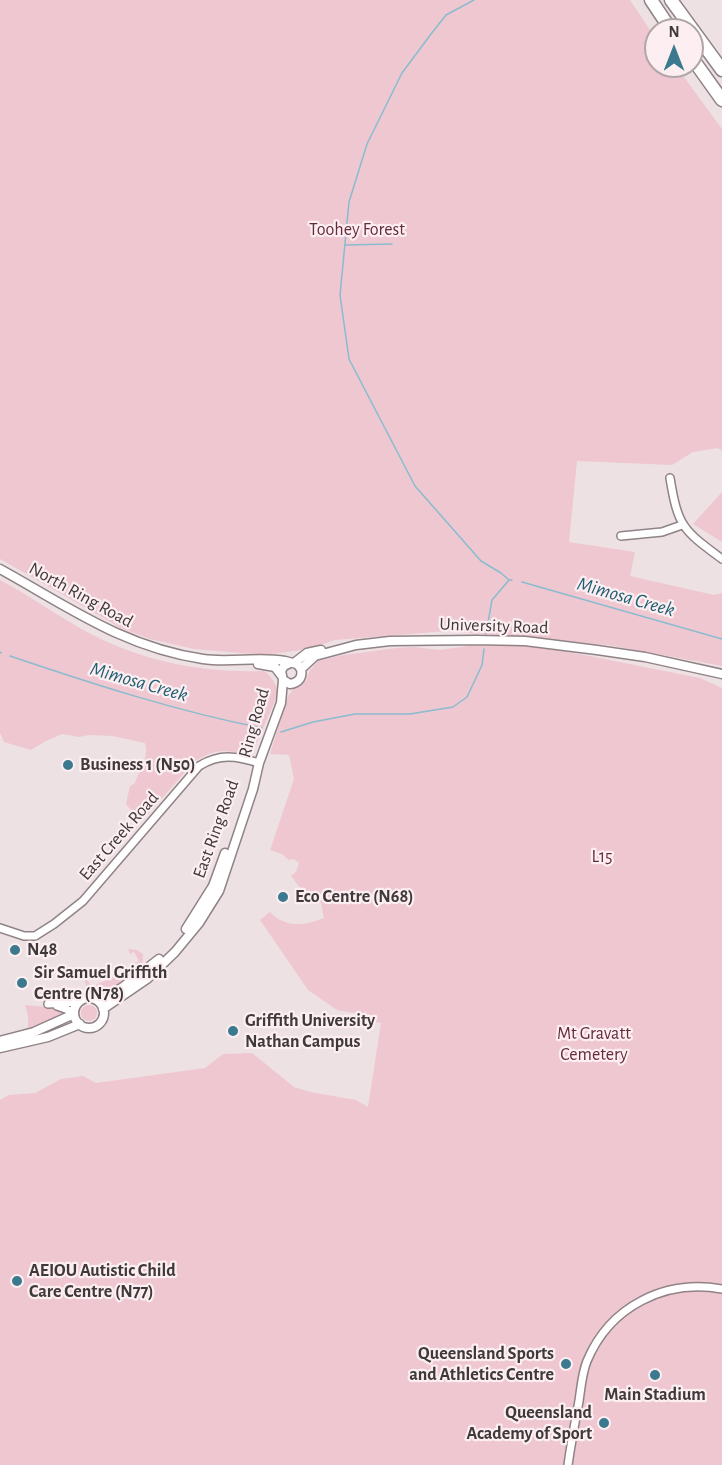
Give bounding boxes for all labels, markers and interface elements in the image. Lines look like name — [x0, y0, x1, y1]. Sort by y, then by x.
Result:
north arrow — [644, 18, 704, 78]
text: N — [668, 24, 680, 40]
park label: Toohey Forest — [309, 219, 405, 241]
street label: North Ring Road — [25, 558, 137, 632]
water label: Mimosa Creek — [574, 572, 678, 622]
street label: University Road — [439, 613, 549, 639]
water label: Mimosa Creek — [87, 657, 191, 707]
street label: Ring Road — [234, 686, 274, 760]
place label: Business 1 (N50) — [80, 754, 196, 776]
marker: Business 1 (N50) — [61, 758, 75, 772]
street label: East Ring Road — [188, 777, 244, 881]
street label: East Creek Road — [75, 787, 163, 885]
park label: L15 — [591, 846, 613, 868]
place label: Eco Centre (N68) — [295, 886, 414, 908]
marker: Eco Centre (N68) — [276, 890, 290, 904]
place label: N48 — [27, 939, 57, 961]
marker: N48 — [8, 943, 22, 957]
place label: Sir Samuel Griffith Centre (N78) — [34, 962, 167, 1004]
marker: Sir Samuel Griffith Centre (N78) — [15, 976, 29, 990]
place label: Griffith University Nathan Campus — [245, 1010, 375, 1052]
park label: Mt Gravatt Cemetery — [557, 1023, 631, 1066]
marker: Griffith University Nathan Campus — [226, 1024, 240, 1038]
place label: AEIOU Autistic Child Care Centre (N77) — [29, 1260, 176, 1302]
marker: AEIOU Autistic Child Care Centre (N77) — [10, 1274, 24, 1288]
place label: Queensland Sports and Athletics Centre — [409, 1343, 554, 1386]
marker: Queensland Sports and Athletics Centre — [559, 1357, 573, 1371]
marker: Main Stadium — [648, 1368, 662, 1382]
place label: Main Stadium — [604, 1384, 706, 1406]
place label: Queensland Academy of Sport — [466, 1402, 592, 1444]
marker: Queensland Academy of Sport — [597, 1416, 611, 1430]

